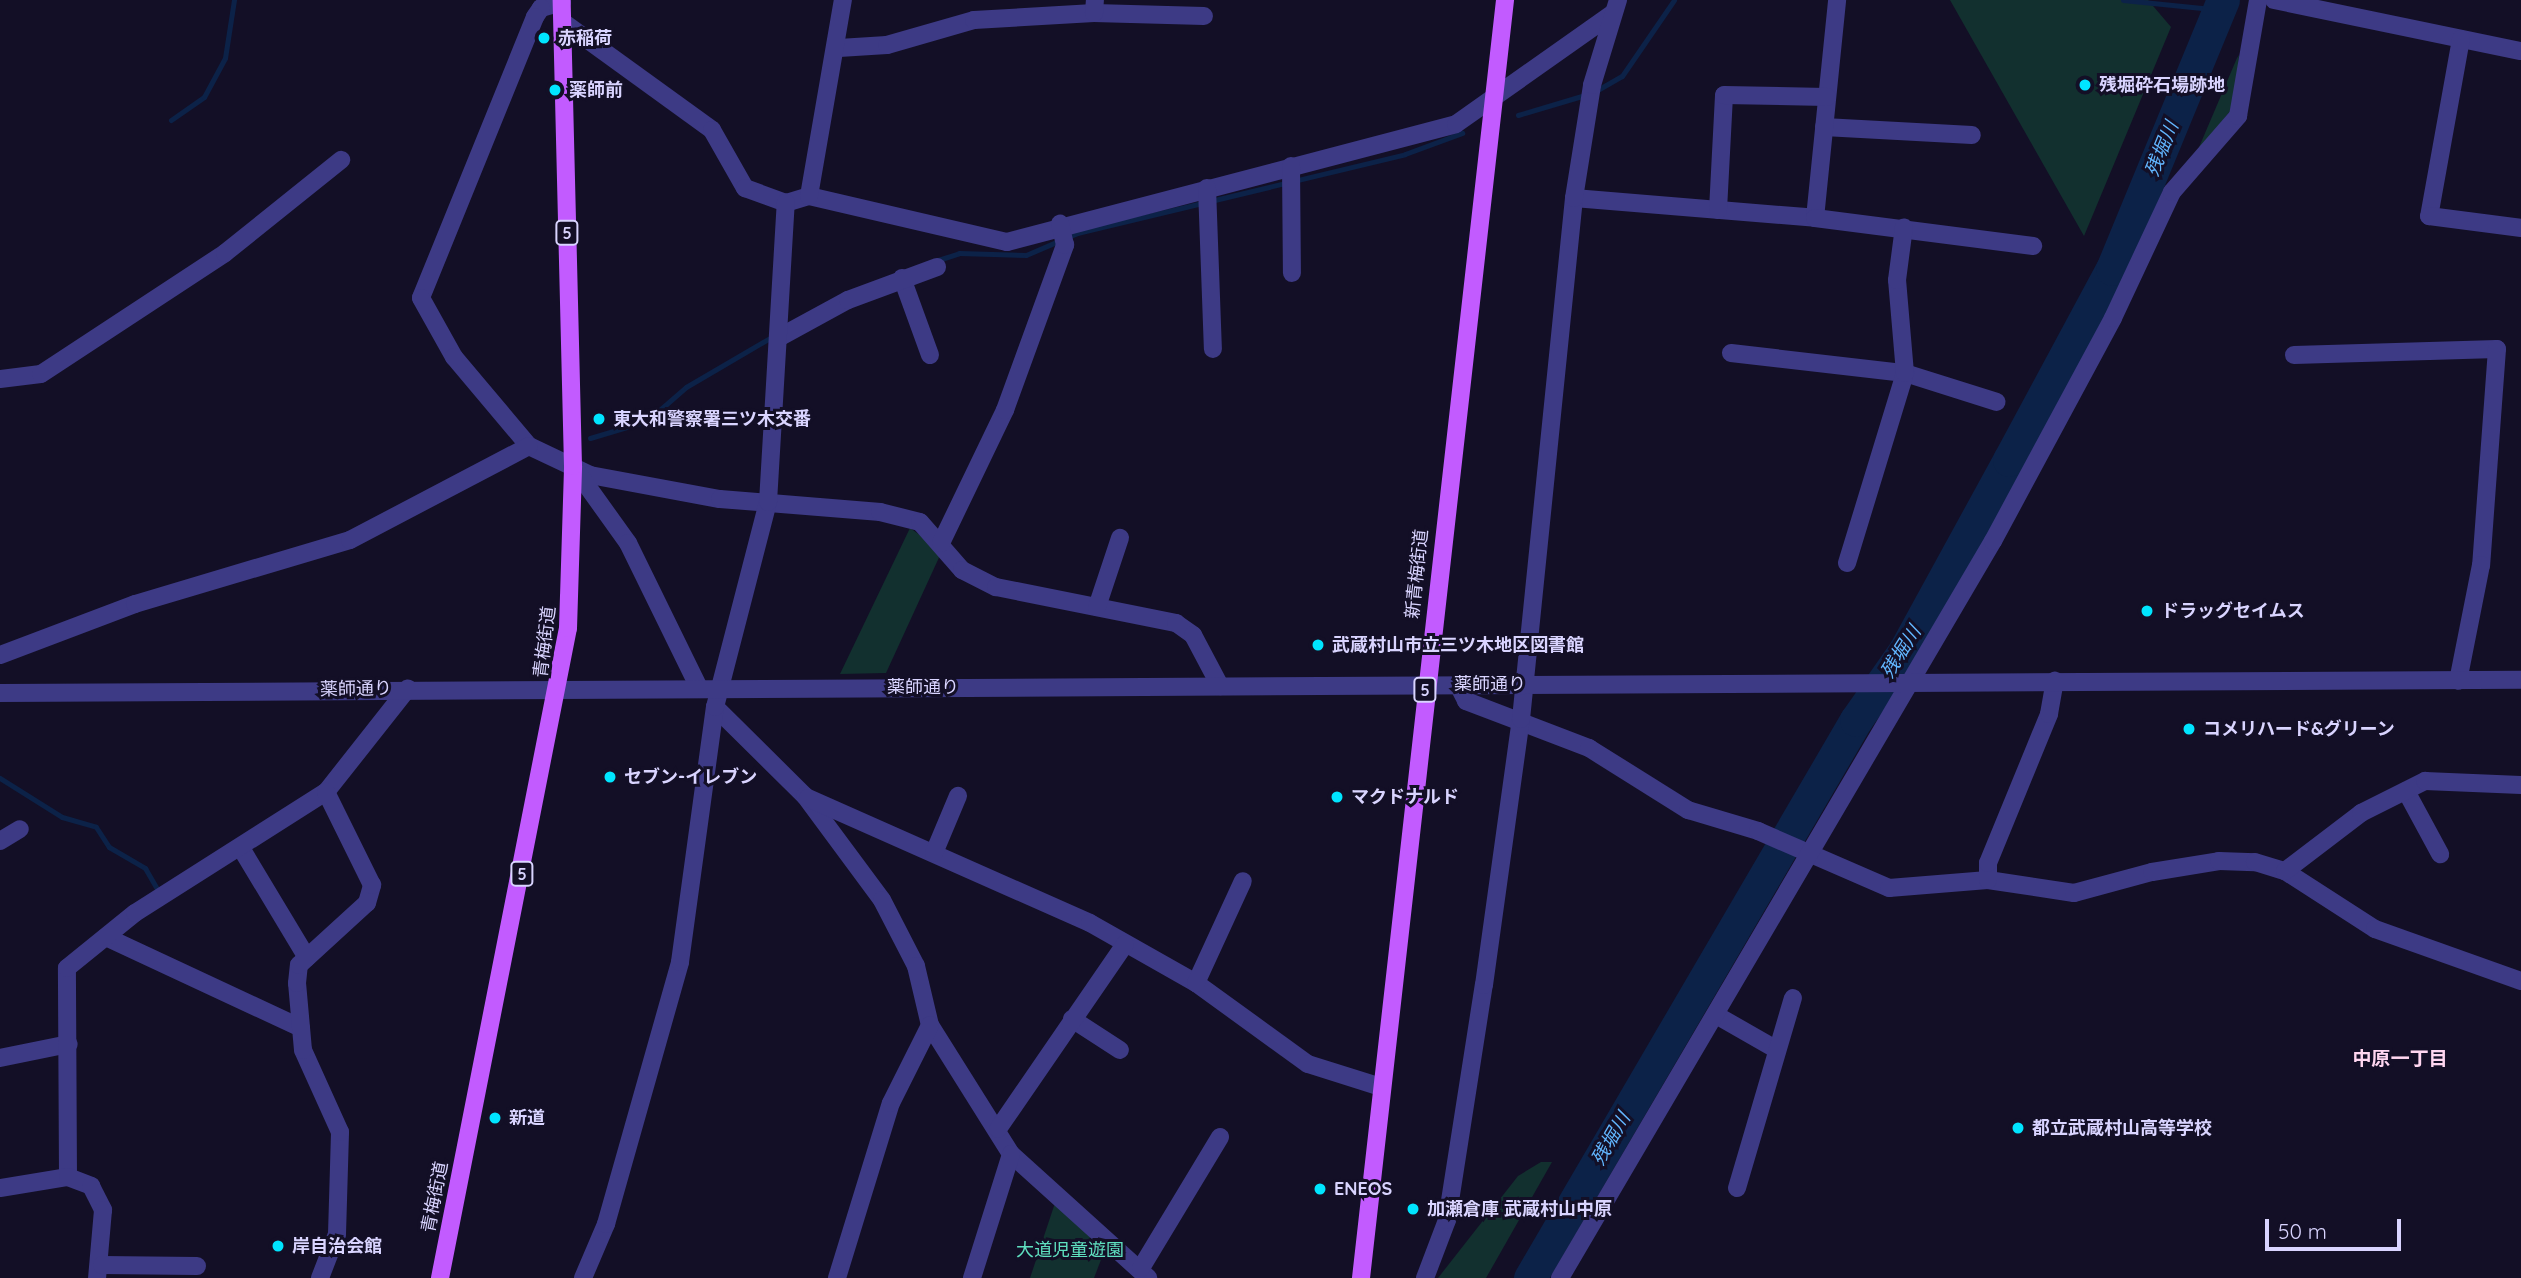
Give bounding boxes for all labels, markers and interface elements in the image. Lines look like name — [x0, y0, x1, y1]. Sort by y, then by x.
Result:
place label: 赤稲荷 — [558, 27, 612, 49]
marker: 赤稲荷 — [536, 30, 552, 46]
place label: 残堀砕石場跡地 — [2099, 74, 2225, 96]
marker: 残堀砕石場跡地 — [2077, 77, 2093, 93]
place label: 薬師前 — [569, 79, 623, 101]
marker: 薬師前 — [547, 82, 563, 98]
water label: 残堀川 — [2141, 118, 2183, 180]
road number: 5 — [555, 220, 579, 246]
place label: 東大和警察署三ツ木交番 — [613, 408, 811, 430]
marker: 東大和警察署三ツ木交番 — [591, 411, 607, 427]
street label: 新青梅街道 — [1402, 528, 1432, 620]
place label: ドラッグセイムス — [2161, 600, 2305, 622]
marker: ドラッグセイムス — [2139, 603, 2155, 619]
street label: 青梅街道 — [530, 605, 560, 679]
water label: 残堀川 — [1876, 622, 1926, 682]
place label: 武蔵村山市立三ツ木地区図書館 — [1332, 634, 1584, 656]
marker: 武蔵村山市立三ツ木地区図書館 — [1310, 637, 1326, 653]
street label: 薬師通り — [1454, 673, 1526, 695]
street label: 薬師通り — [887, 676, 959, 698]
street label: 薬師通り — [320, 678, 392, 700]
road number: 5 — [1413, 678, 1437, 702]
place label: コメリハード&グリーン — [2203, 718, 2396, 740]
marker: コメリハード&グリーン — [2181, 721, 2197, 737]
place label: セブン-イレブン — [624, 766, 757, 788]
marker: セブン-イレブン — [602, 769, 618, 785]
place label: マクドナルド — [1351, 786, 1459, 808]
marker: マクドナルド — [1329, 789, 1345, 805]
road number: 5 — [510, 862, 534, 887]
district label: 中原一丁目 — [2353, 1048, 2447, 1070]
place label: 新道 — [509, 1107, 545, 1129]
water label: 残堀川 — [1587, 1109, 1635, 1169]
marker: 新道 — [487, 1110, 503, 1126]
place label: 都立武蔵村山高等学校 — [2032, 1117, 2212, 1139]
marker: 都立武蔵村山高等学校 — [2010, 1120, 2026, 1136]
street label: 青梅街道 — [418, 1160, 452, 1234]
place label: ENEOS — [1334, 1178, 1392, 1200]
marker: ENEOS — [1312, 1181, 1328, 1197]
place label: 加瀬倉庫 武蔵村山中原 — [1427, 1198, 1612, 1220]
marker: 加瀬倉庫 武蔵村山中原 — [1405, 1201, 1421, 1217]
scale bar — [2269, 1204, 2406, 1248]
text: 50 m — [2278, 1218, 2327, 1244]
place label: 岸自治会館 — [292, 1235, 382, 1257]
marker: 岸自治会館 — [270, 1238, 286, 1254]
park label: 大道児童遊園 — [1016, 1239, 1124, 1261]

